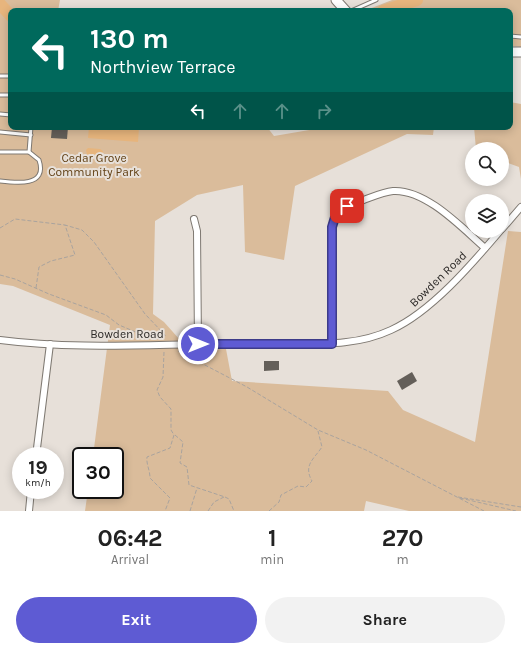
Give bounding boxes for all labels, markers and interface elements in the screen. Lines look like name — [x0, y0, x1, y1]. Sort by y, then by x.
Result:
text: 130 m — [90, 22, 169, 55]
icon: left — [24, 24, 76, 76]
text: Northview Terrace — [90, 56, 236, 78]
icon: left — [187, 100, 209, 122]
icon: ahead — [229, 100, 251, 122]
icon: ahead — [271, 100, 293, 122]
icon: right — [313, 100, 335, 122]
map controls — [465, 142, 509, 238]
button: search — [465, 142, 509, 186]
park label: Cedar Grove Community Park — [48, 151, 140, 179]
pin — [330, 189, 364, 223]
button: layers — [465, 194, 509, 238]
icon: arrive — [336, 195, 358, 217]
street label: Bowden Road — [407, 248, 469, 310]
position arrow — [177, 323, 219, 365]
street label: Bowden Road — [90, 327, 164, 341]
speed limit sign: 30 — [72, 447, 124, 499]
text: 19 — [28, 456, 48, 479]
text: km/h — [25, 477, 51, 489]
text: 06:42 — [98, 524, 163, 552]
text: 1 — [268, 524, 276, 552]
text: 270 — [382, 524, 423, 552]
text: Arrival — [111, 552, 149, 567]
text: min — [260, 552, 284, 567]
text: m — [396, 552, 409, 567]
button: Exit — [16, 597, 257, 643]
button: Share — [265, 597, 505, 643]

